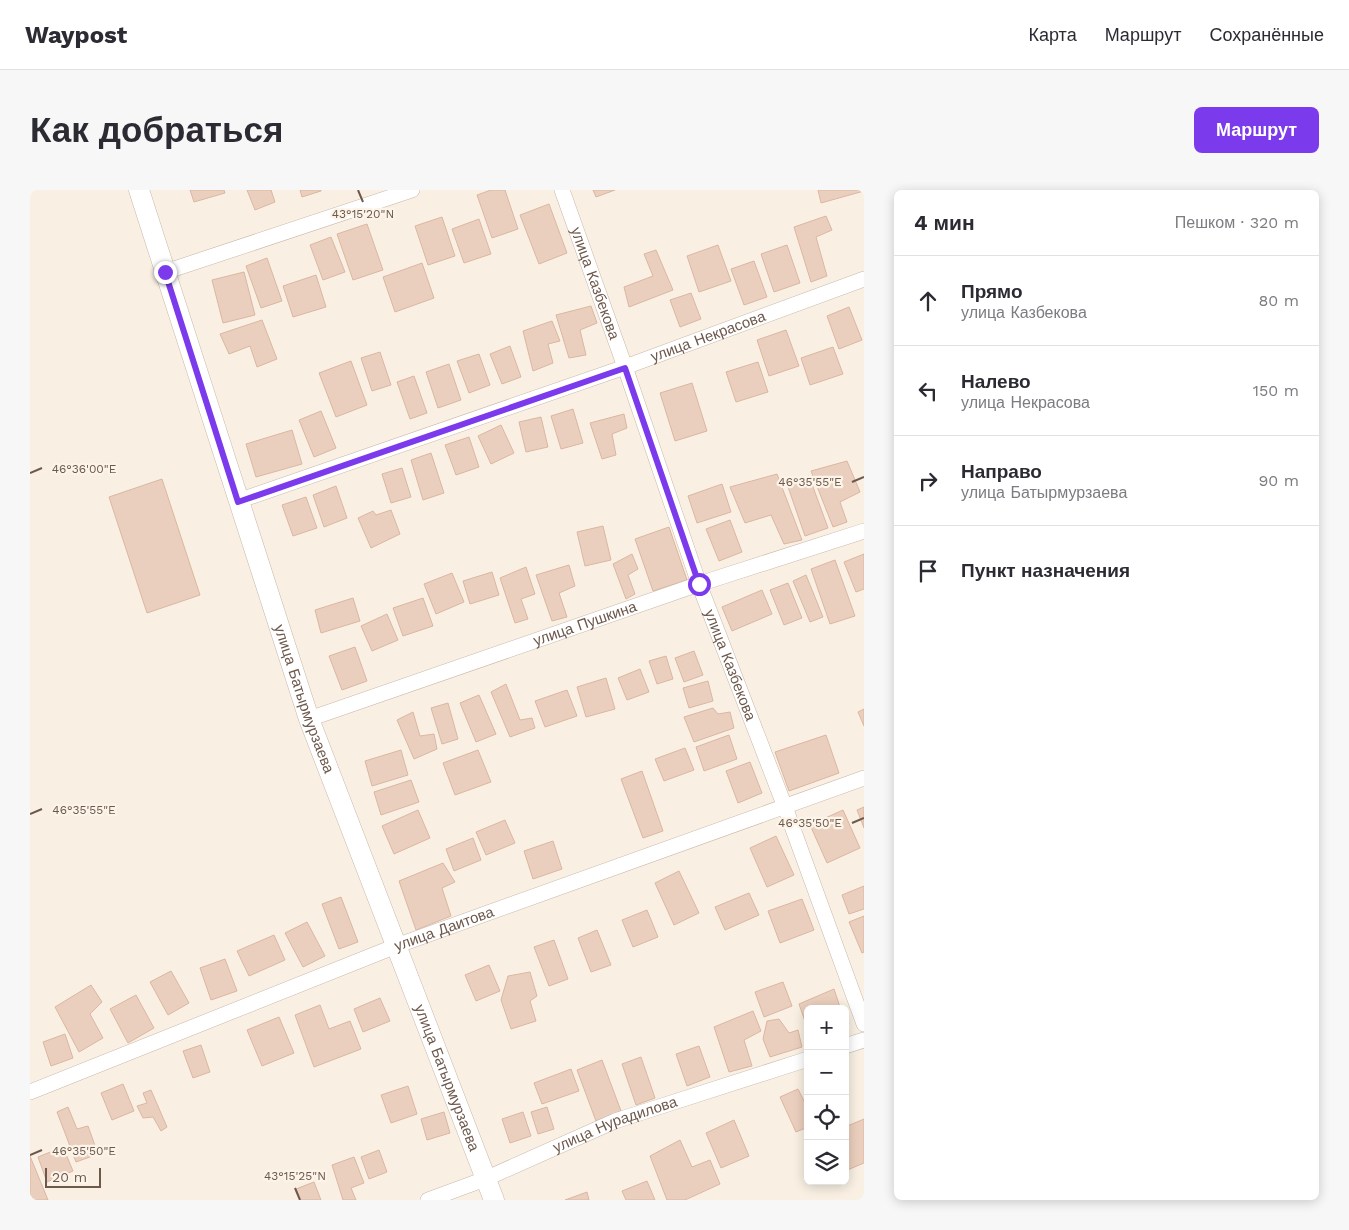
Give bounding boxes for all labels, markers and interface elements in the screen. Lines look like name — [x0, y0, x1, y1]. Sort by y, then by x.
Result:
text: Waypost — [25, 21, 127, 49]
text: Карта — [1029, 24, 1077, 45]
text: Маршрут — [1105, 24, 1181, 45]
text: Сохранённые — [1209, 24, 1324, 45]
button: Маршрут — [1194, 107, 1319, 153]
text: Как добраться — [30, 109, 283, 151]
text: 43°15'20"N — [332, 207, 394, 221]
text: 4 мин — [914, 210, 975, 235]
text: Пешком · 320 m — [1175, 213, 1299, 232]
street label: улица Казбекова — [567, 225, 624, 343]
route end — [154, 261, 177, 284]
text: Прямо — [961, 280, 1023, 303]
icon: ahead — [914, 287, 942, 315]
text: 80 m — [1258, 291, 1299, 310]
text: улица Казбекова — [961, 303, 1087, 322]
street label: улица Некрасова — [648, 307, 769, 366]
text: Налево — [961, 370, 1031, 393]
icon: left — [914, 377, 942, 405]
text: 150 m — [1253, 381, 1299, 400]
text: улица Некрасова — [961, 393, 1090, 412]
text: Направо — [961, 460, 1042, 483]
text: 46°36'00"E — [52, 462, 117, 476]
icon: right — [914, 467, 942, 495]
text: 90 m — [1258, 471, 1299, 490]
text: 46°35'55"E — [778, 475, 842, 489]
text: улица Батырмурзаева — [961, 483, 1127, 502]
icon: arrive — [914, 557, 942, 585]
text: Пункт назначения — [961, 559, 1130, 582]
route start — [688, 573, 711, 596]
street label: улица Пушкина — [531, 597, 640, 650]
street label: улица Казбекова — [701, 607, 760, 724]
street label: улица Батырмурзаева — [270, 622, 338, 776]
text: 46°35'55"E — [52, 803, 116, 817]
text: 46°35'50"E — [778, 816, 842, 830]
street label: улица Даитова — [392, 902, 497, 955]
street label: улица Батырмурзаева — [411, 1002, 484, 1154]
map controls — [804, 1005, 849, 1185]
button: + — [804, 1005, 849, 1050]
button: − — [804, 1050, 849, 1095]
street label: улица Нурадилова — [550, 1092, 680, 1157]
button: locate — [804, 1095, 849, 1140]
button: layers — [804, 1140, 849, 1185]
text: 46°35'50"E — [52, 1144, 116, 1158]
scale bar — [45, 1165, 101, 1188]
text: 20 m — [52, 1169, 87, 1185]
text: 43°15'25"N — [264, 1169, 326, 1183]

